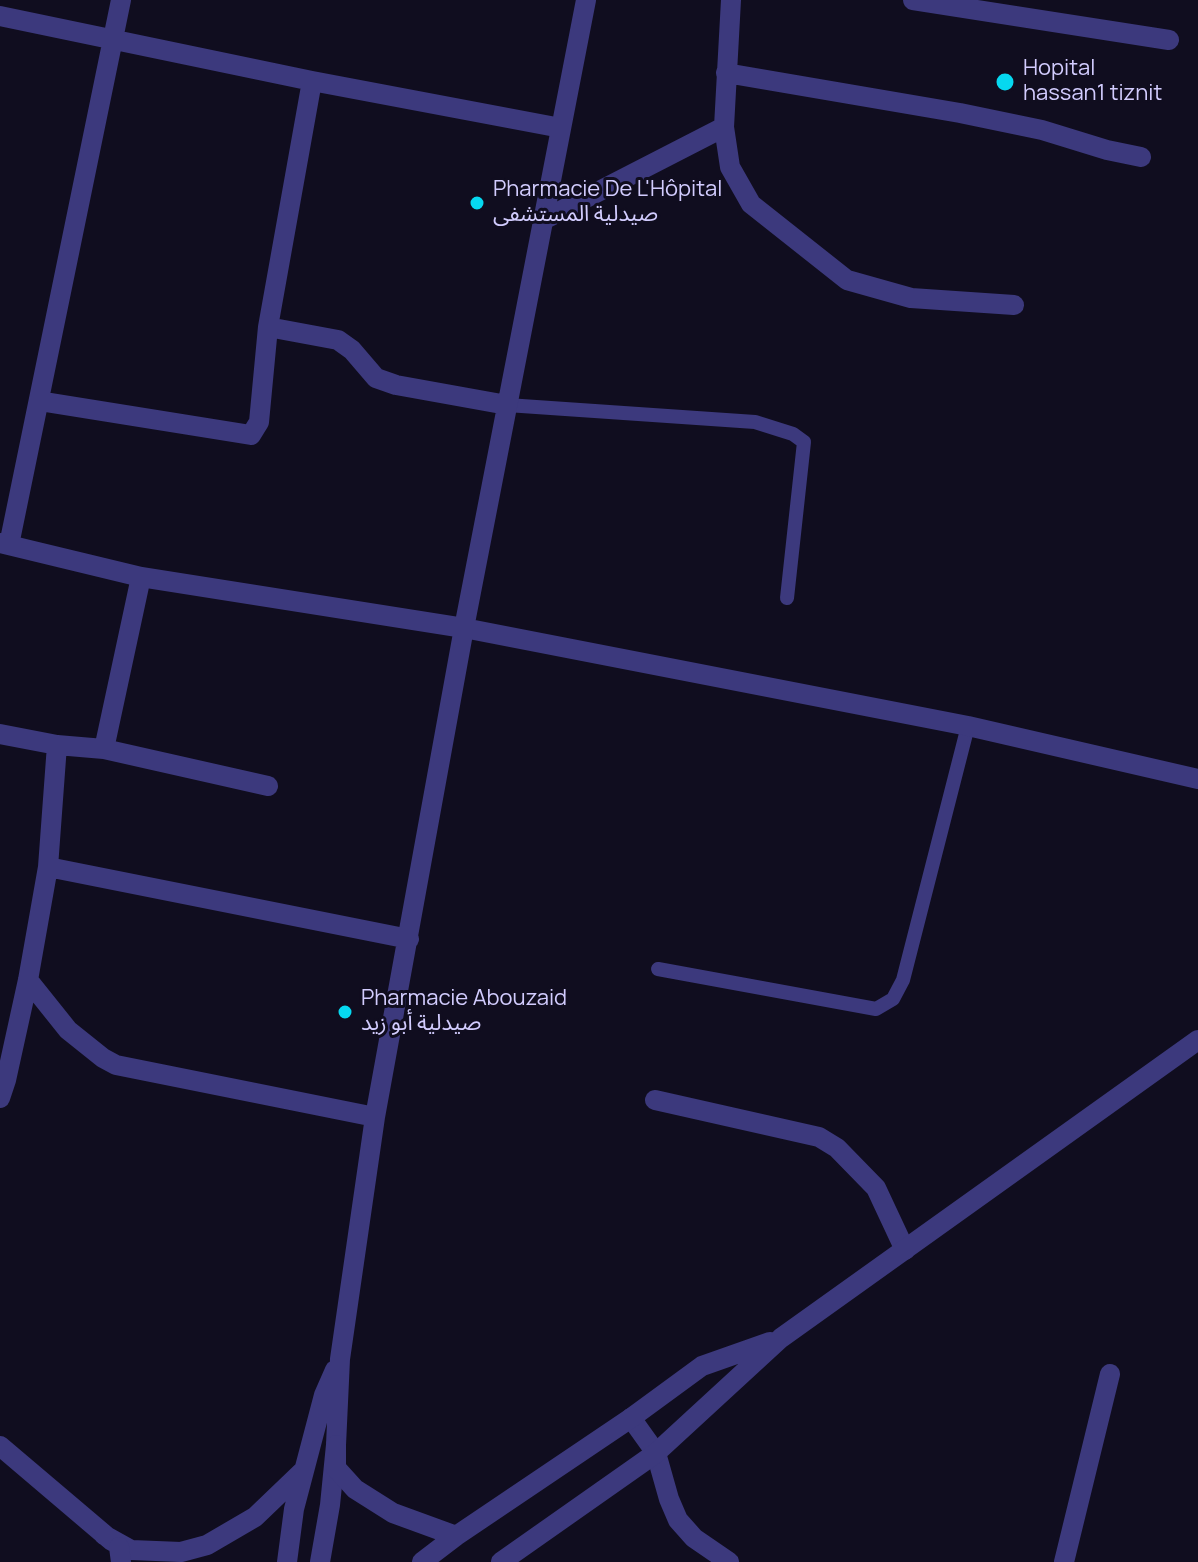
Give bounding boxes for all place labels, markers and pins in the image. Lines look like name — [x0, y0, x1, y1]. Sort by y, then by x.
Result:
place label: Hopital hassan1 tiznit — [1023, 56, 1162, 108]
marker: Hopital hassan1 tiznit — [994, 71, 1016, 93]
place label: Pharmacie De L'Hôpital صيدلية المستشفى — [493, 177, 722, 228]
marker: Pharmacie De L'Hôpital صيدلية المستشفى — [468, 194, 486, 212]
place label: Pharmacie Abouzaid صيدلية أبو زيد — [361, 986, 567, 1038]
marker: Pharmacie Abouzaid صيدلية أبو زيد — [336, 1003, 354, 1021]

